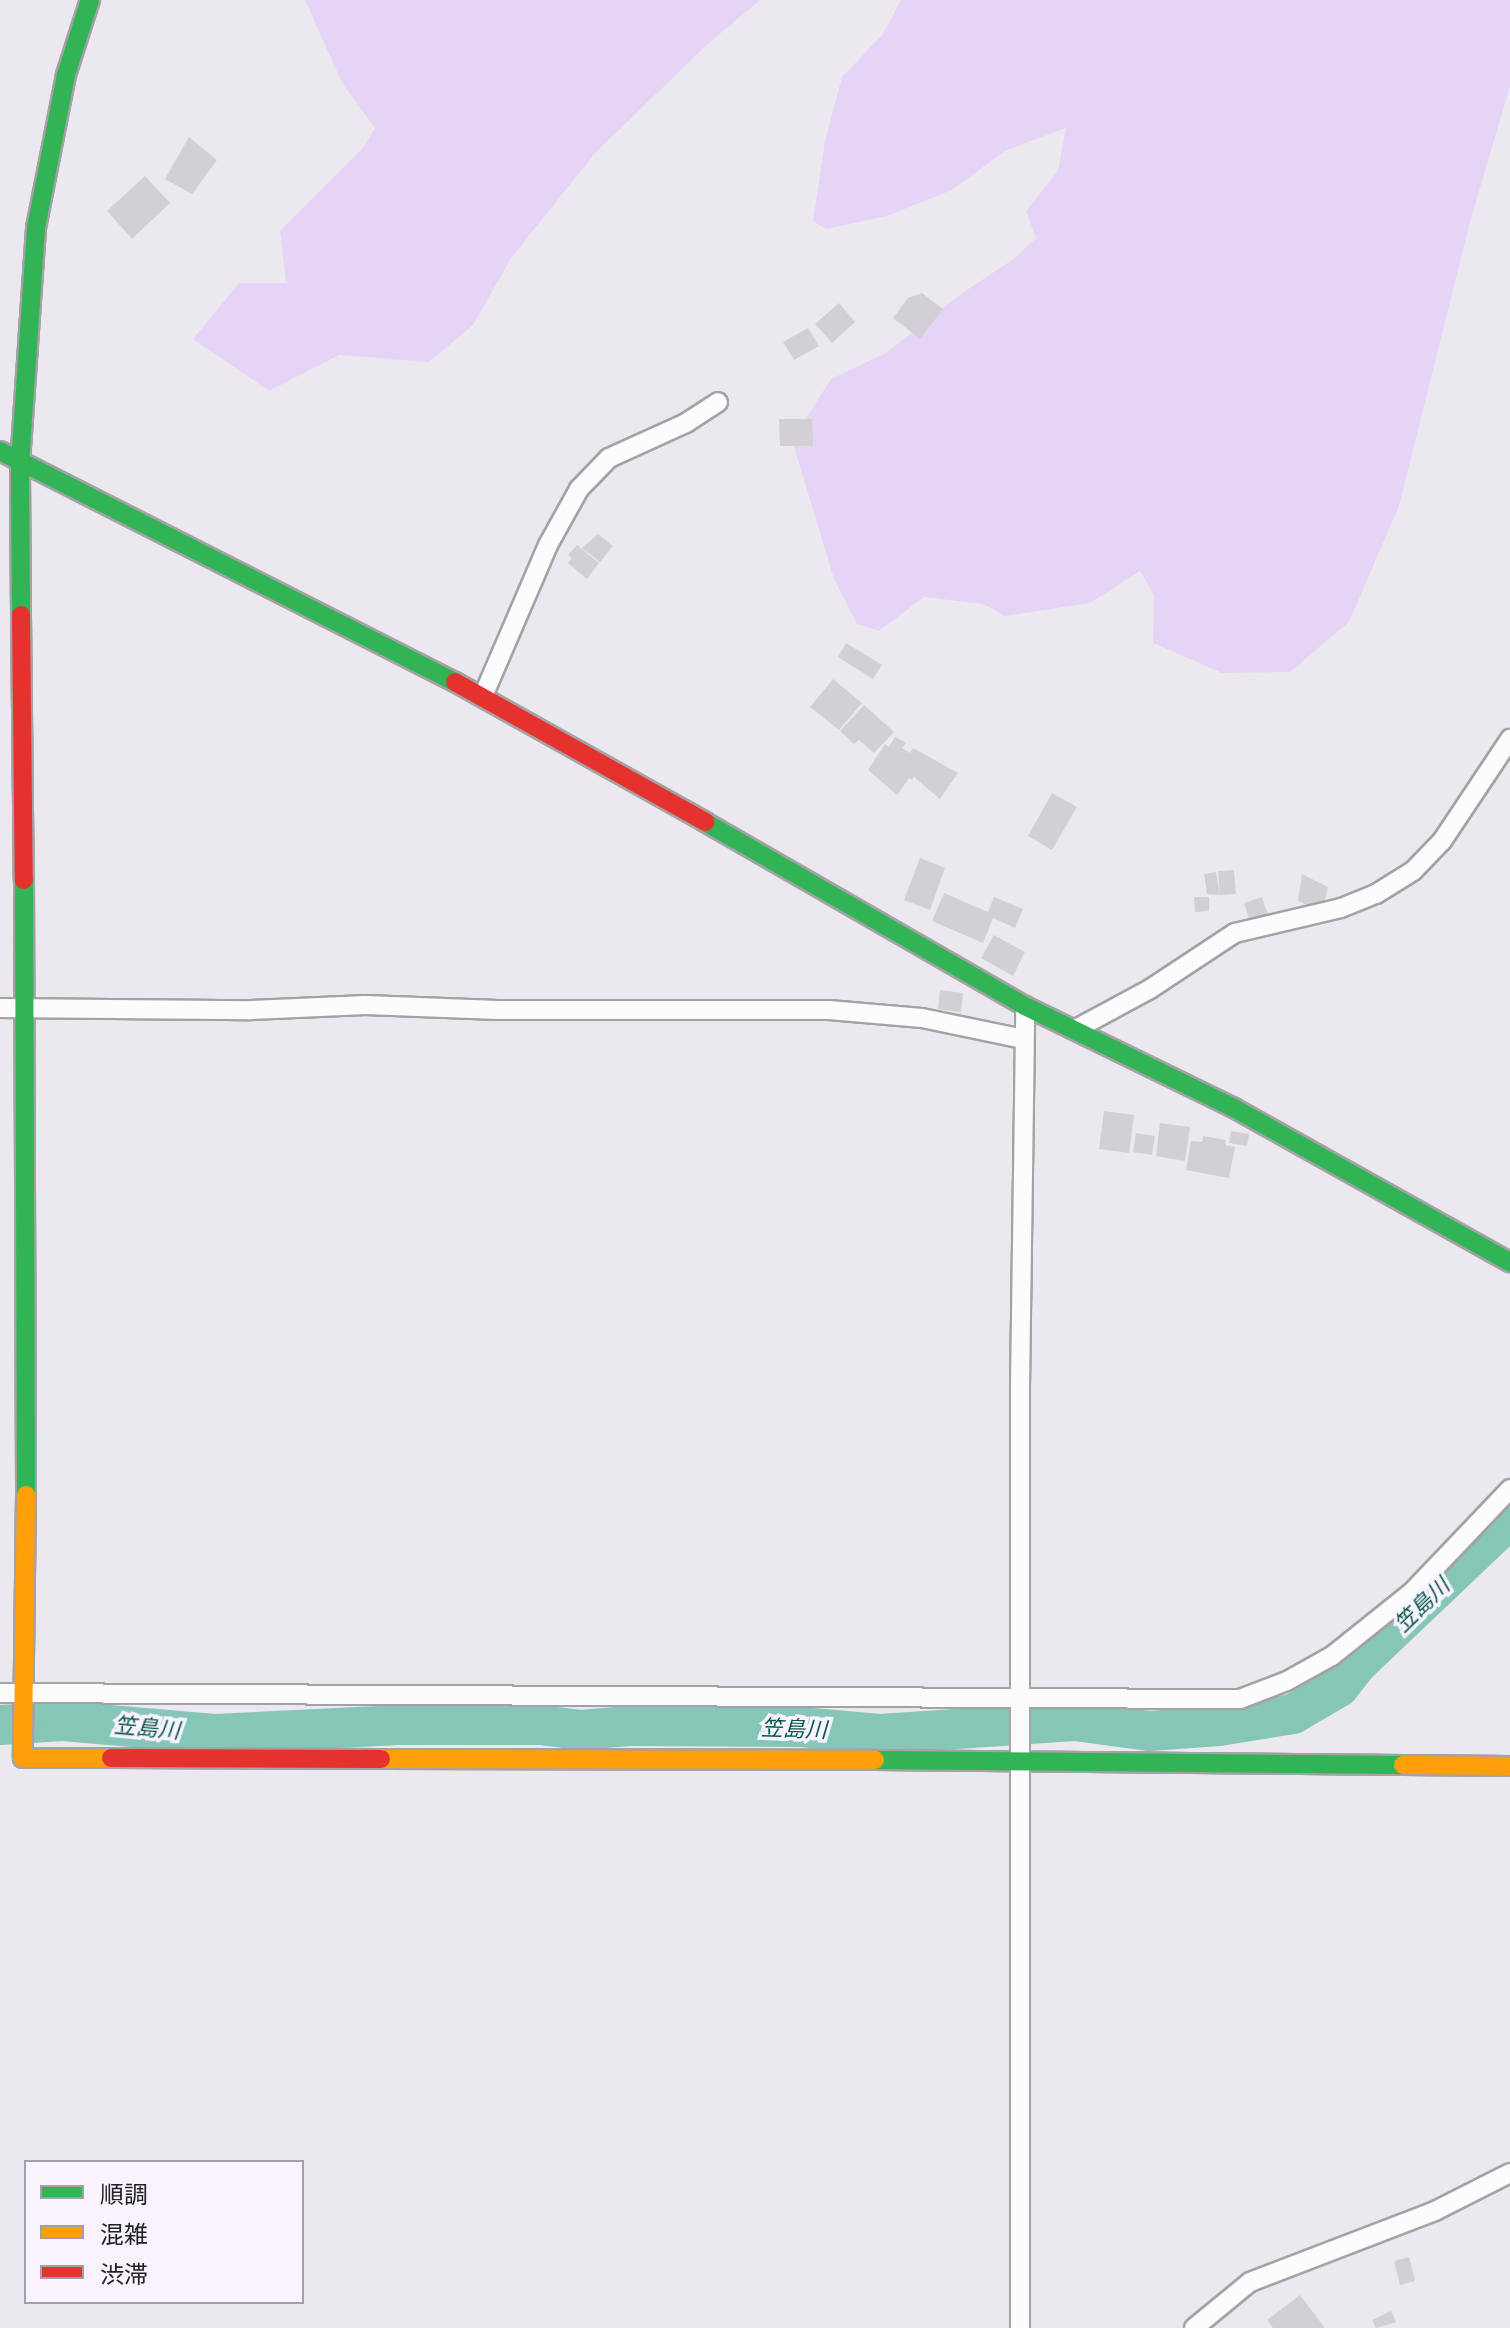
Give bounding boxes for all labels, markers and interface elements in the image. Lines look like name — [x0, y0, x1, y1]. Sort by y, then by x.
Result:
water label: 笠島川 — [1389, 1573, 1455, 1637]
water label: 笠島川 — [113, 1712, 181, 1744]
water label: 笠島川 — [761, 1715, 827, 1743]
legend — [24, 2160, 304, 2304]
text: 順調 — [100, 2181, 148, 2208]
text: 混雑 — [100, 2221, 148, 2248]
text: 渋滞 — [100, 2261, 148, 2288]

